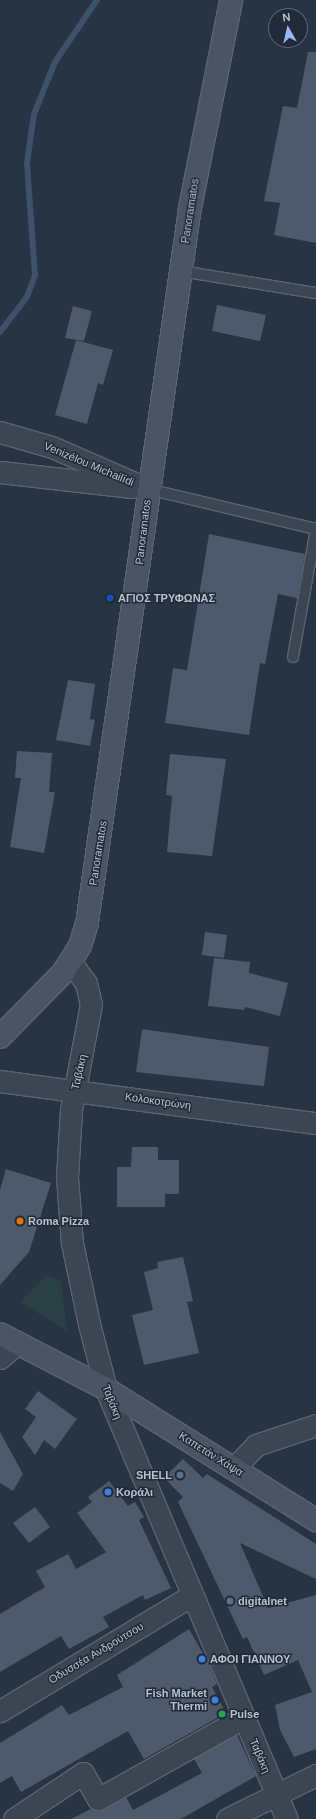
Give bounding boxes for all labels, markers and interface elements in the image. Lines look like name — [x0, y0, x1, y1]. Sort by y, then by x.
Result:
north arrow — [268, 8, 308, 48]
text: N — [282, 11, 291, 24]
street label: Panoramatos — [178, 178, 202, 244]
street label: Venizélou Michailídi — [42, 439, 136, 489]
street label: Panoramatos — [132, 499, 154, 565]
place label: ΑΓΙΟΣ ΤΡΥΦΩΝΑΣ — [118, 591, 215, 605]
marker: ΑΓΙΟΣ ΤΡΥΦΩΝΑΣ — [105, 593, 115, 603]
street label: Panoramatos — [86, 820, 110, 886]
street label: Ταβάκη — [69, 1053, 89, 1091]
street label: Κολοκοτρώνη — [124, 1090, 192, 1112]
place label: Roma Pizza — [28, 1214, 89, 1228]
marker: Roma Pizza — [15, 1216, 25, 1226]
street label: Ταβάκη — [99, 1383, 125, 1421]
street label: Καπετάν Χάψα — [177, 1429, 245, 1479]
place label: SHELL — [136, 1468, 172, 1482]
marker: SHELL — [175, 1470, 185, 1480]
place label: Κοράλι — [116, 1485, 153, 1499]
marker: Κοράλι — [103, 1487, 113, 1497]
place label: digitalnet — [238, 1594, 287, 1608]
marker: digitalnet — [225, 1596, 235, 1606]
street label: Οδυσσέα Ανδρούτσου — [46, 1619, 146, 1687]
place label: ΑΦΟΙ ΓΙΑΝΝΟΥ — [210, 1652, 290, 1666]
marker: ΑΦΟΙ ΓΙΑΝΝΟΥ — [197, 1654, 207, 1664]
place label: Fish Market Thermi — [146, 1687, 207, 1713]
marker: Fish Market Thermi — [210, 1695, 220, 1705]
place label: Pulse — [230, 1707, 259, 1721]
marker: Pulse — [217, 1709, 227, 1719]
street label: Ταβάκη — [247, 1737, 273, 1775]

